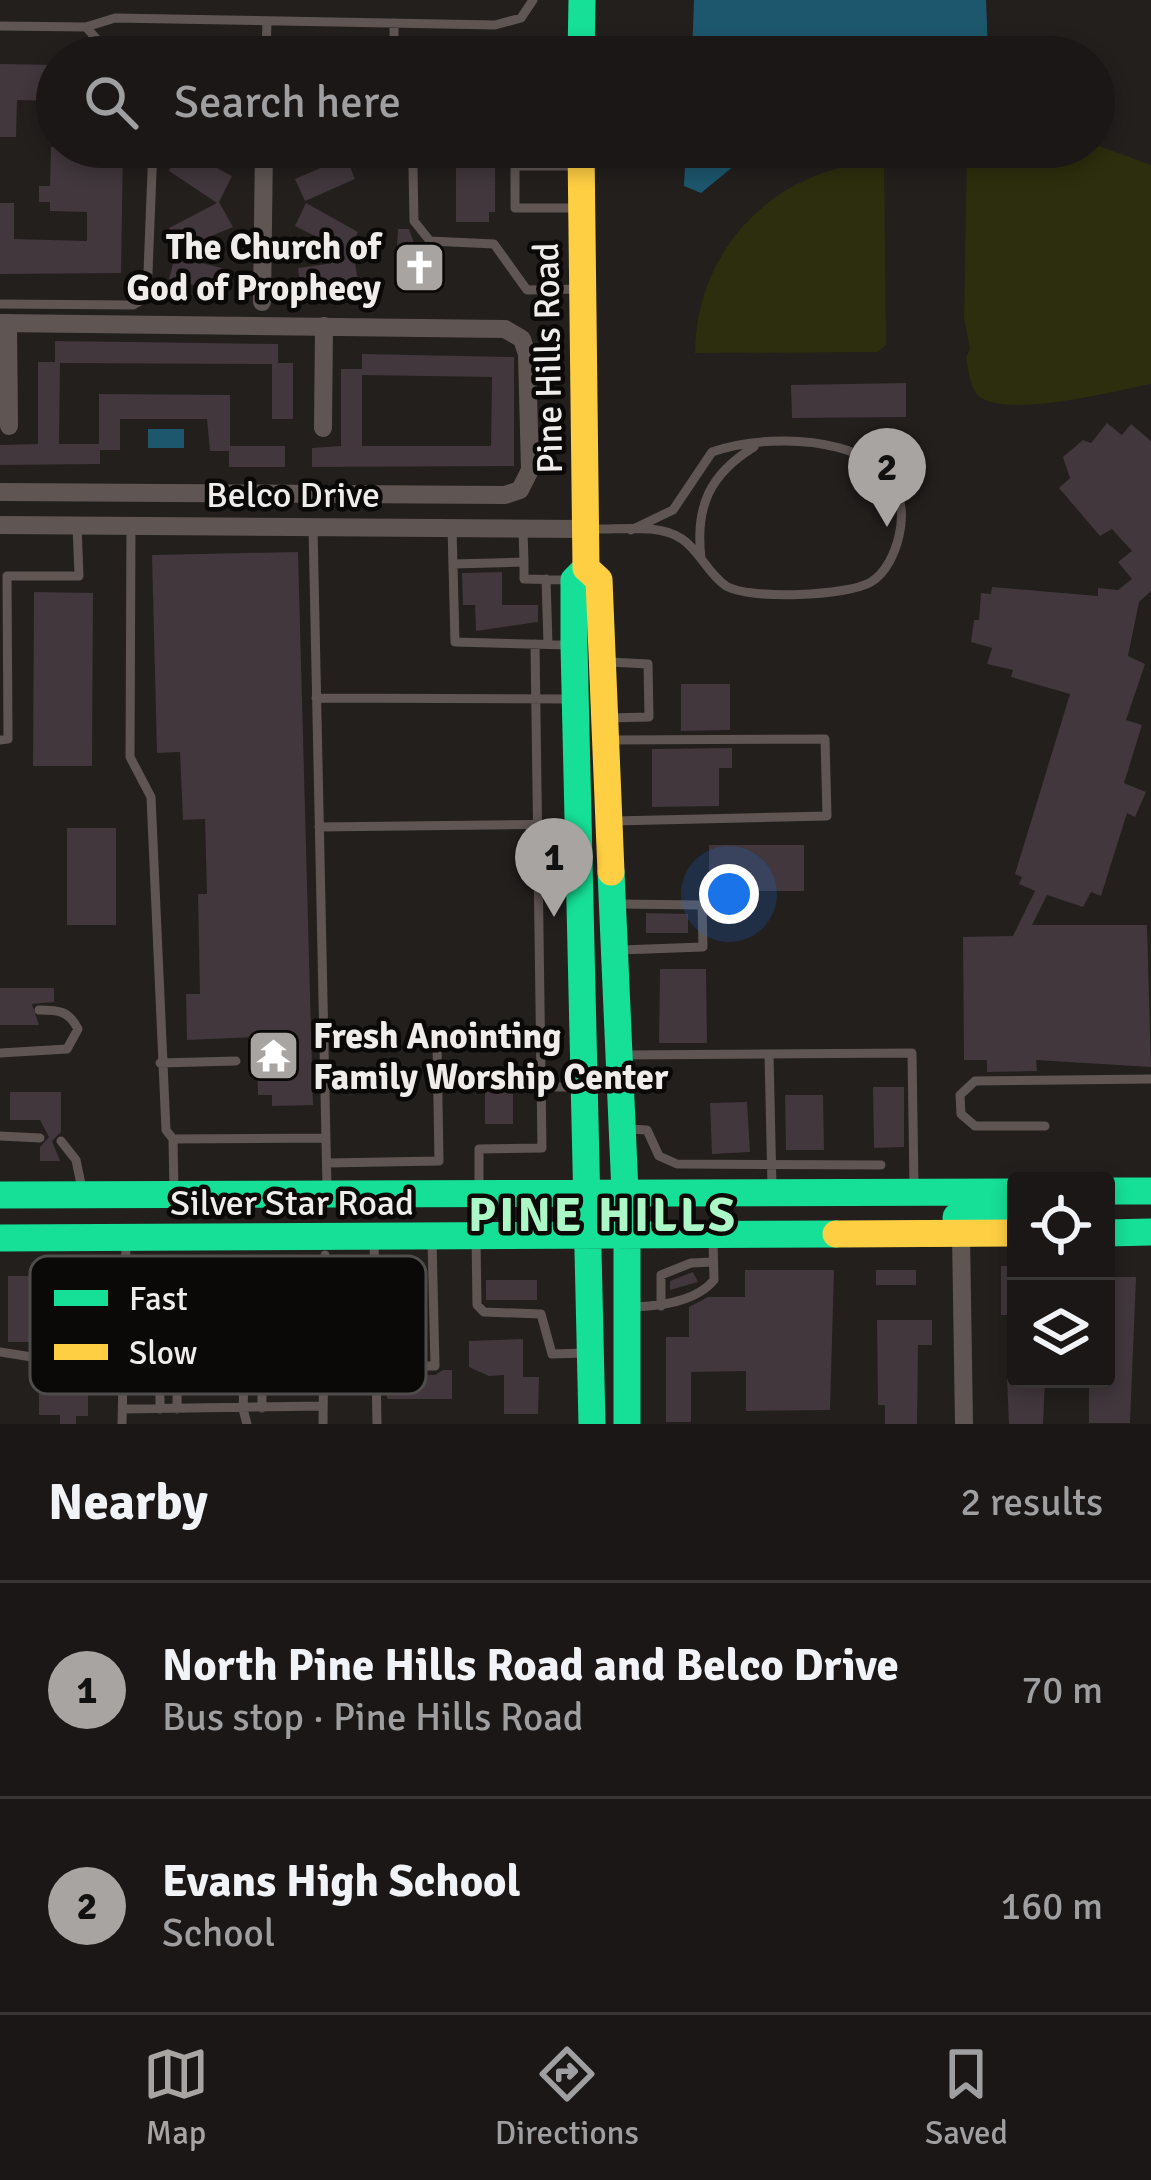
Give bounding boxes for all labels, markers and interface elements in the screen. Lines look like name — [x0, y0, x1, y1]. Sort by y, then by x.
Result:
search box — [36, 36, 1115, 168]
icon: search — [78, 69, 144, 135]
text: Search here — [174, 75, 401, 130]
place label: The Church of God of Prophecy — [127, 225, 383, 311]
church icon: The Church of God of Prophecy — [392, 239, 448, 295]
street label: Pine Hills Road — [524, 242, 573, 474]
pin: 2 — [848, 428, 926, 527]
street label: Belco Drive — [206, 473, 380, 518]
pin: 1 — [515, 818, 593, 917]
your location — [699, 864, 759, 924]
place label: Fresh Anointing Family Worship Center — [313, 1014, 669, 1100]
temple icon: Fresh Anointing Family Worship Center — [246, 1028, 302, 1084]
map controls — [1007, 1172, 1115, 1388]
button: locate — [1007, 1172, 1115, 1280]
street label: Silver Star Road — [170, 1181, 414, 1226]
district label: PINE HILLS — [468, 1186, 738, 1245]
legend — [30, 1256, 426, 1394]
text: Fast — [129, 1279, 188, 1320]
button: layers — [1007, 1280, 1115, 1388]
text: Slow — [129, 1333, 198, 1374]
text: Nearby — [48, 1471, 208, 1534]
text: 2 results — [960, 1478, 1103, 1526]
text: North Pine Hills Road and Belco Drive — [162, 1638, 899, 1693]
text: 1 — [76, 1666, 98, 1714]
text: 70 m — [1021, 1666, 1103, 1714]
text: Bus stop · Pine Hills Road — [162, 1693, 583, 1741]
text: Evans High School — [162, 1854, 521, 1909]
text: 2 — [76, 1882, 98, 1930]
text: 160 m — [1000, 1882, 1103, 1930]
text: School — [162, 1909, 275, 1957]
tab: Map — [143, 2041, 209, 2154]
tab: Directions — [495, 2041, 639, 2154]
tab: Saved — [925, 2041, 1008, 2154]

